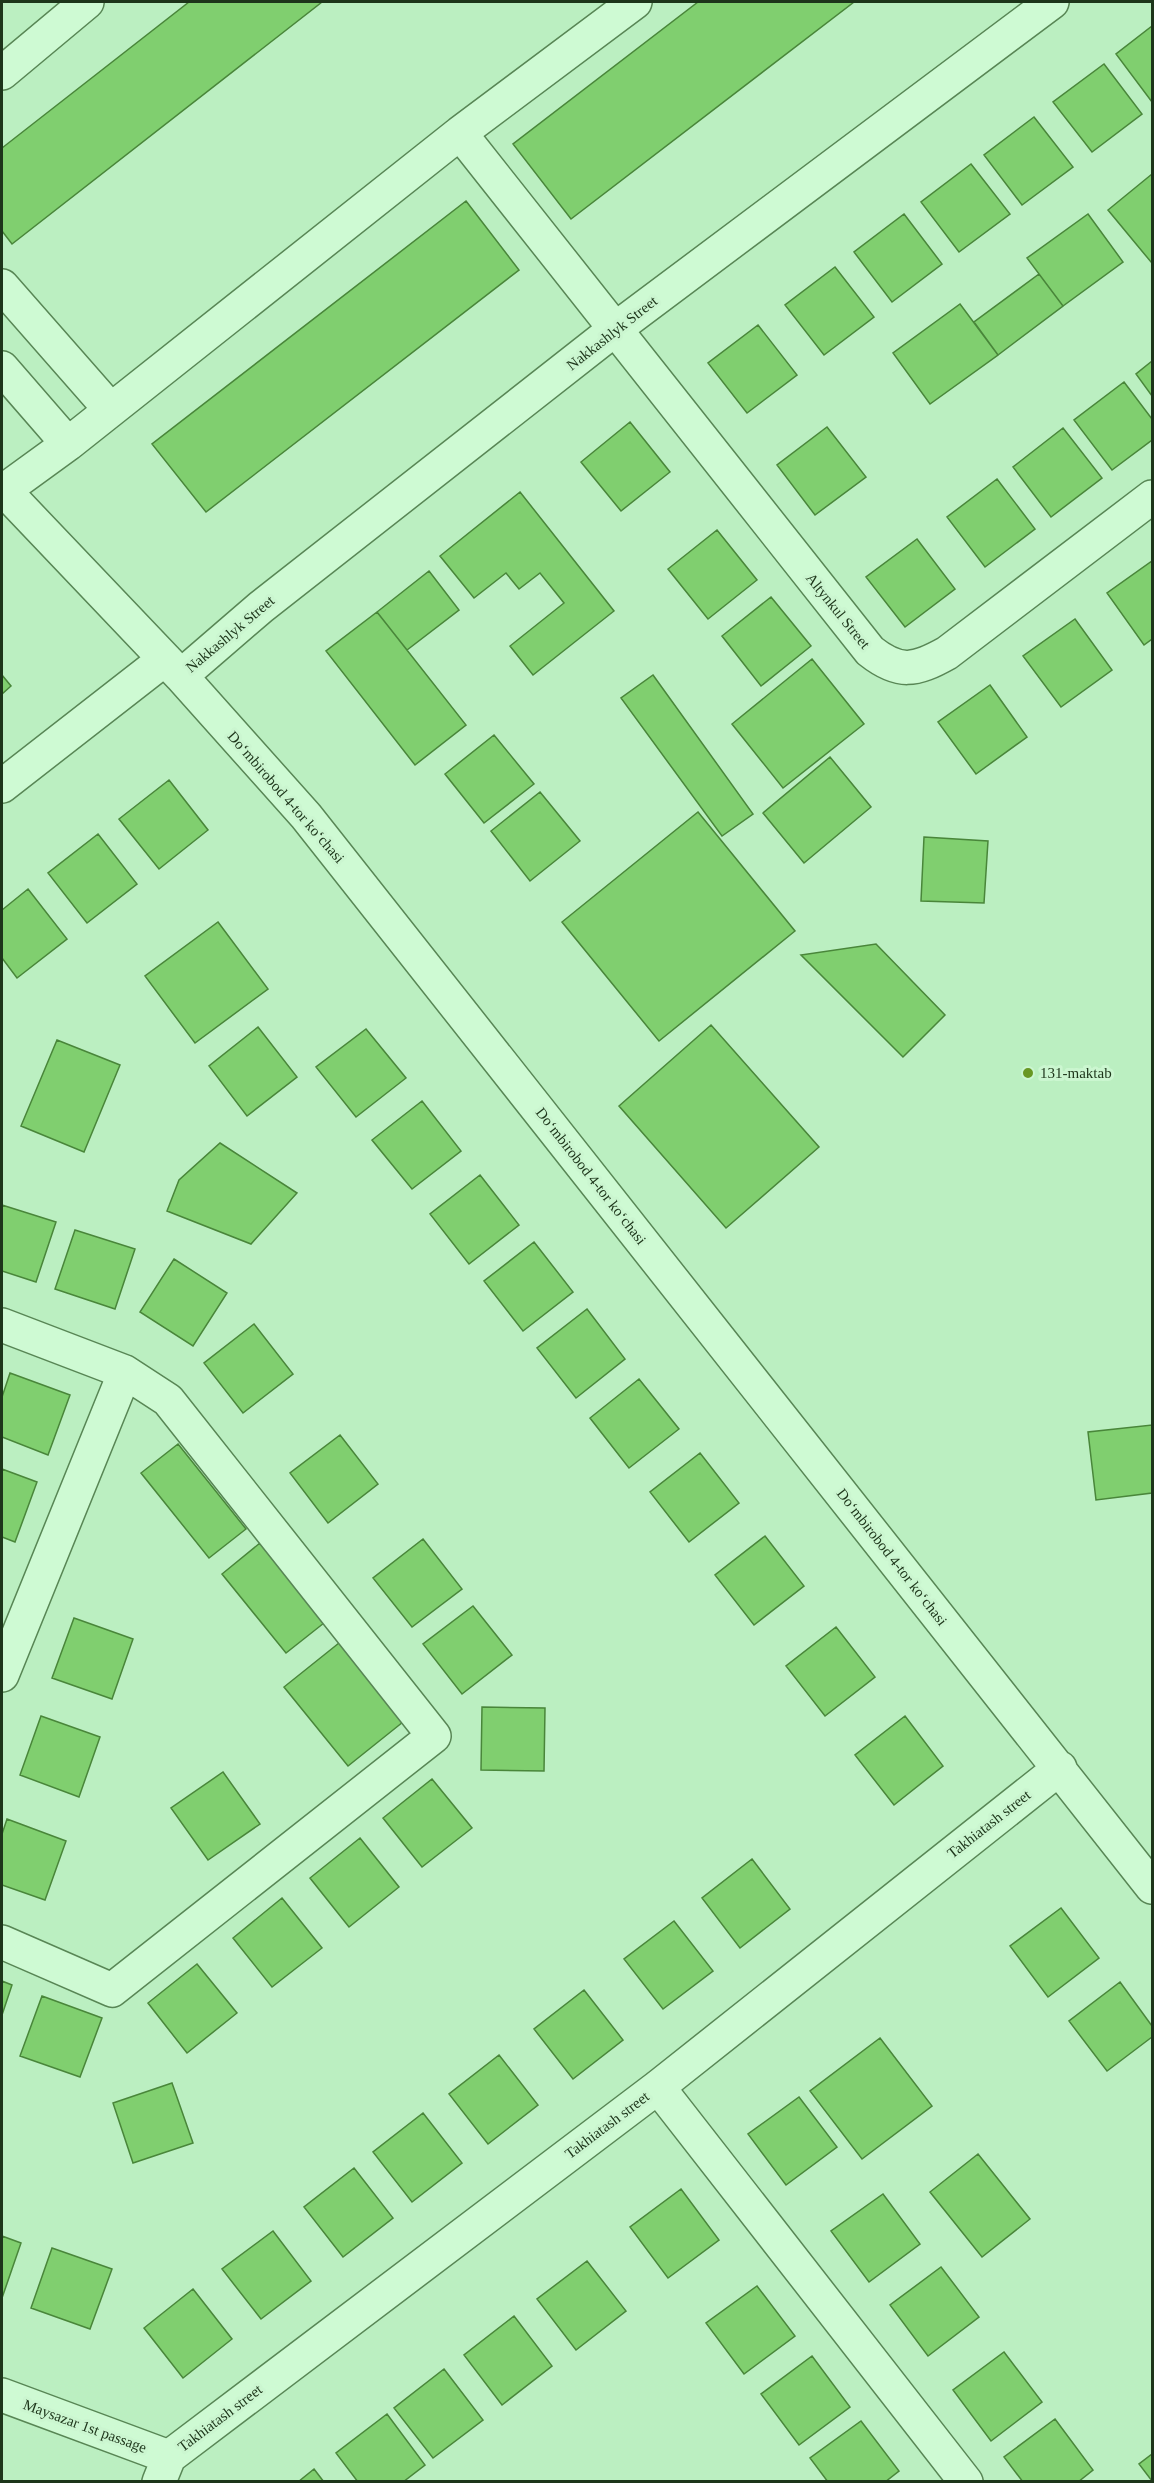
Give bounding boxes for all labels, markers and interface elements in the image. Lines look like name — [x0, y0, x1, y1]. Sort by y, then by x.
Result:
street label: Nakkashlyk Street — [564, 292, 661, 373]
street label: Altynkul Street — [803, 570, 874, 652]
street label: Nakkashlyk Street — [183, 592, 278, 676]
street label: Doʻmbirobod 4-tor koʻchasi — [224, 728, 348, 866]
place label: 131-maktab — [1040, 1065, 1112, 1081]
marker: 131-maktab — [1021, 1066, 1035, 1080]
street label: Doʻmbirobod 4-tor koʻchasi — [533, 1104, 649, 1248]
street label: Doʻmbirobod 4-tor koʻchasi — [834, 1485, 950, 1629]
street label: Takhiatash street — [944, 1786, 1034, 1861]
street label: Takhiatash street — [562, 2088, 653, 2162]
street label: Takhiatash street — [175, 2381, 266, 2455]
street label: Maysazar 1st passage — [21, 2396, 149, 2456]

